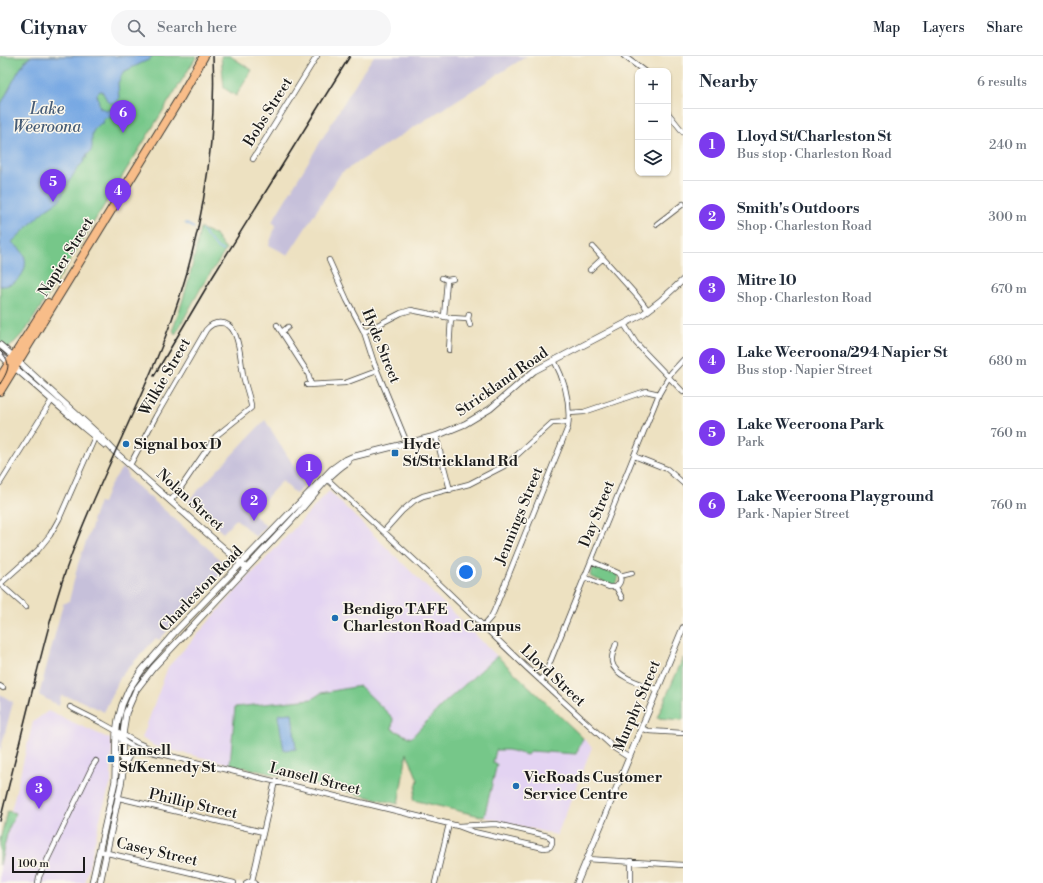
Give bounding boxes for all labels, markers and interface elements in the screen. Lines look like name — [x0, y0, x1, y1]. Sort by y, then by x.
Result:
search box — [111, 10, 391, 46]
text: Citynav — [20, 16, 87, 40]
icon: search — [125, 17, 147, 39]
text: Search here — [157, 18, 237, 37]
text: Map — [873, 19, 900, 37]
text: Layers — [922, 19, 965, 37]
text: Share — [987, 19, 1023, 37]
map controls — [635, 68, 671, 176]
button: + — [635, 68, 671, 104]
text: Nearby — [699, 71, 758, 93]
street label: Bobs Street — [239, 73, 297, 151]
text: 6 results — [977, 74, 1027, 90]
water label: Lake Weeroona — [13, 99, 81, 137]
pin: 6 — [110, 100, 136, 133]
button: − — [635, 104, 671, 140]
text: Lloyd St/Charleston St — [737, 127, 892, 146]
text: 1 — [709, 137, 715, 153]
text: 240 m — [989, 137, 1027, 153]
button: layers — [635, 140, 671, 176]
text: Bus stop · Charleston Road — [737, 146, 892, 162]
pin: 5 — [40, 169, 66, 202]
pin: 4 — [105, 178, 131, 211]
text: Smith's Outdoors — [737, 199, 860, 218]
text: 2 — [708, 209, 716, 225]
text: 300 m — [989, 209, 1027, 225]
street label: Napier Street — [34, 213, 98, 300]
text: Shop · Charleston Road — [737, 218, 872, 234]
text: Mitre 10 — [737, 271, 797, 290]
text: 3 — [708, 281, 716, 297]
text: 670 m — [991, 281, 1027, 297]
text: Shop · Charleston Road — [737, 290, 872, 306]
street label: Hyde Street — [357, 306, 405, 387]
street label: Wilkie Street — [135, 334, 195, 420]
street label: Strickland Road — [452, 343, 552, 421]
text: Lake Weeroona/294 Napier St — [737, 343, 947, 362]
text: 4 — [708, 353, 716, 369]
text: 680 m — [988, 353, 1027, 369]
text: Bus stop · Napier Street — [737, 362, 873, 378]
text: Lake Weeroona Park — [737, 415, 884, 434]
text: 5 — [708, 425, 716, 441]
text: 760 m — [990, 425, 1027, 441]
text: Park — [737, 434, 764, 450]
place label: Signal box D — [134, 435, 222, 454]
place label: Hyde St/Strickland Rd — [403, 435, 519, 471]
marker: Signal box D — [121, 439, 131, 449]
marker: Hyde St/Strickland Rd — [390, 448, 400, 458]
pin: 1 — [296, 454, 322, 487]
street label: Jennings Street — [490, 464, 548, 569]
street label: Nolan Street — [152, 465, 228, 536]
street label: Day Street — [575, 477, 619, 550]
text: Lake Weeroona Playground — [737, 487, 934, 506]
pin: 2 — [241, 488, 267, 521]
text: 6 — [708, 497, 716, 513]
text: 760 m — [990, 497, 1027, 513]
text: Park · Napier Street — [737, 506, 850, 522]
street label: Charleston Road — [155, 542, 247, 636]
your location — [456, 562, 476, 582]
place label: Bendigo TAFE Charleston Road Campus — [343, 600, 521, 636]
marker: Bendigo TAFE Charleston Road Campus — [330, 613, 340, 623]
street label: Lloyd Street — [517, 641, 590, 711]
street label: Murphy Street — [609, 657, 665, 755]
place label: Lansell St/Kennedy St — [119, 741, 216, 777]
marker: Lansell St/Kennedy St — [106, 754, 116, 764]
street label: Lansell Street — [267, 758, 363, 800]
place label: VicRoads Customer Service Centre — [523, 768, 663, 804]
pin: 3 — [26, 776, 52, 809]
marker: VicRoads Customer Service Centre — [511, 781, 521, 791]
street label: Phillip Street — [147, 785, 240, 824]
street label: Casey Street — [114, 833, 200, 871]
scale bar — [12, 855, 85, 874]
text: 100 m — [18, 857, 49, 871]

